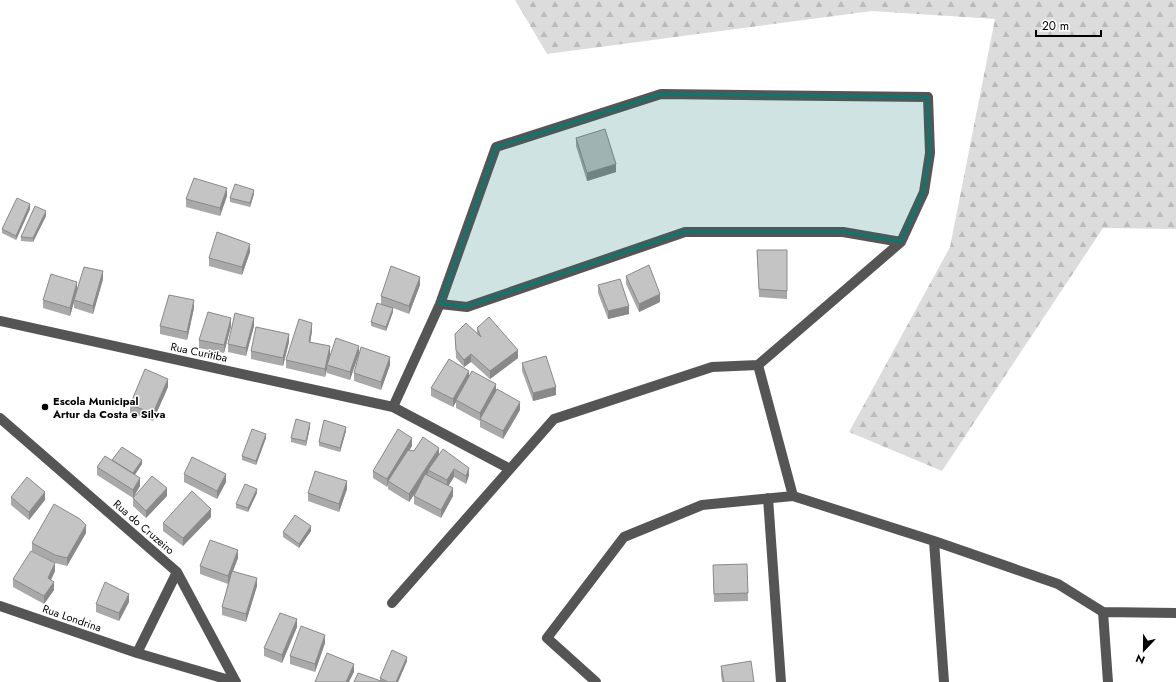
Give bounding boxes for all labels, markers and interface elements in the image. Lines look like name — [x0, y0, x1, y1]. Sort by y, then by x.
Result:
scale bar — [1036, 12, 1101, 38]
text: 20 m — [1042, 17, 1069, 35]
street label: Rua Curitiba — [169, 338, 229, 366]
place label: Escola Municipal Artur da Costa e Silva — [52, 393, 165, 422]
marker: Escola Municipal Artur da Costa e Silva — [40, 402, 50, 412]
street label: Rua do Cruzeiro — [110, 496, 178, 558]
street label: Rua Londrina — [40, 600, 104, 636]
north arrow — [1124, 630, 1164, 670]
text: N — [1133, 650, 1147, 668]

